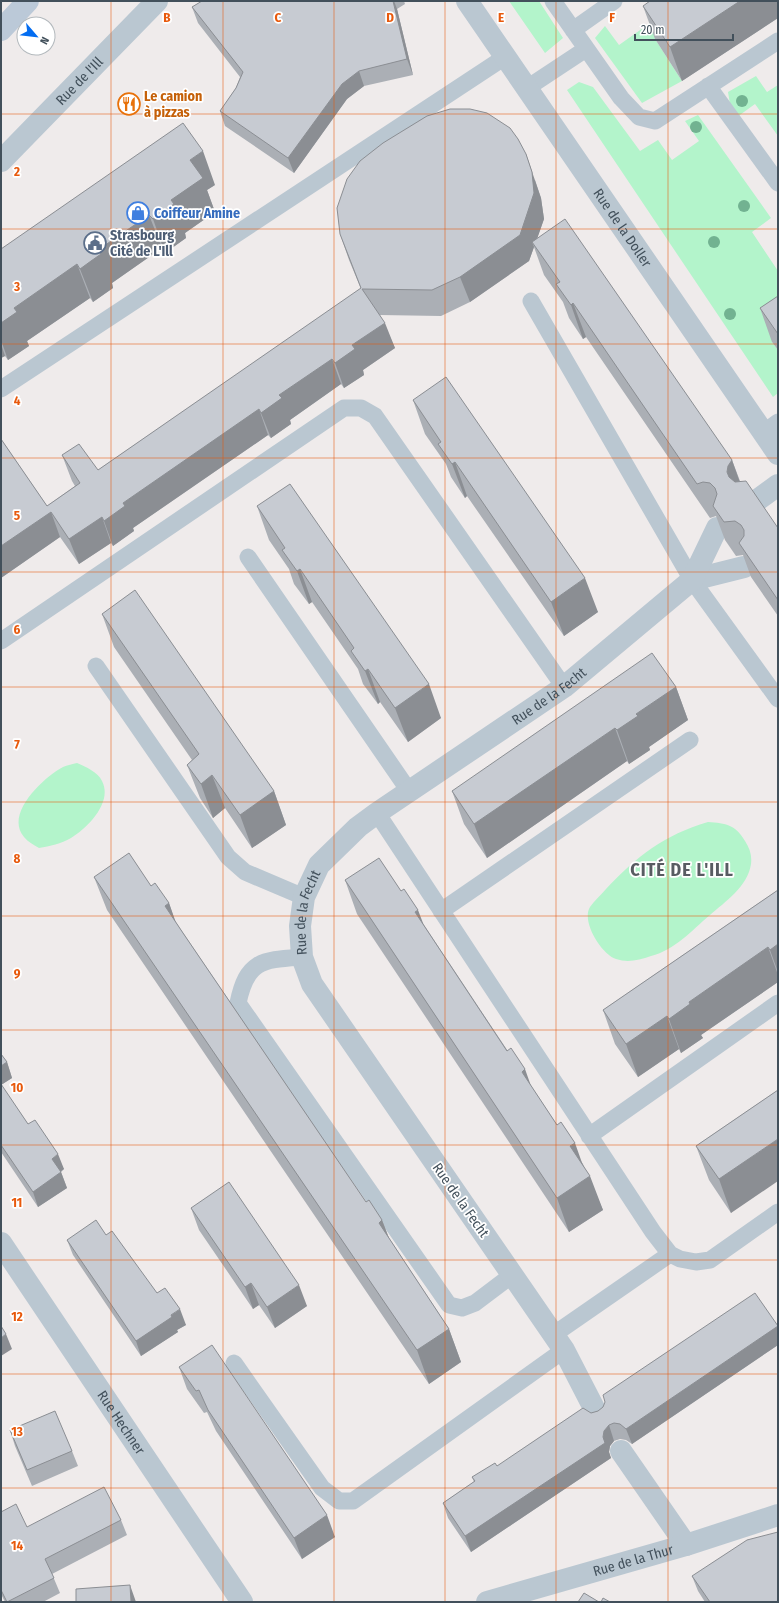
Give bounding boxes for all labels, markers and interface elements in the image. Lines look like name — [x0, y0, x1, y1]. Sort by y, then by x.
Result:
text: B — [163, 10, 171, 25]
text: C — [275, 10, 282, 25]
text: D — [386, 10, 394, 25]
text: E — [498, 10, 504, 25]
text: F — [609, 10, 615, 25]
north arrow — [16, 16, 56, 56]
scale bar — [635, 16, 733, 42]
text: 20 m — [641, 23, 665, 37]
text: N — [37, 34, 52, 46]
street label: Rue de l'Ill — [52, 53, 107, 109]
place label: Le camion à pizzas — [144, 88, 202, 121]
restaurant icon: Le camion à pizzas — [116, 91, 142, 117]
text: 2 — [13, 164, 20, 179]
street label: Rue de la Doller — [589, 186, 655, 271]
shop icon: Coiffeur Amine — [125, 200, 151, 226]
place label: Coiffeur Amine — [154, 205, 240, 222]
place label: Strasbourg Cité de L'Ill — [110, 227, 174, 260]
public building icon: Strasbourg Cité de L'Ill — [82, 230, 108, 256]
text: 3 — [13, 279, 20, 294]
text: 4 — [14, 393, 21, 408]
text: 5 — [14, 508, 20, 523]
text: 6 — [14, 622, 21, 637]
street label: Rue de la Fecht — [509, 664, 590, 729]
text: 7 — [14, 737, 20, 752]
text: 8 — [14, 851, 21, 866]
district label: CITÉ DE L'ILL — [630, 858, 734, 881]
street label: Rue de la Fecht — [292, 867, 325, 956]
text: 9 — [14, 966, 21, 981]
text: 10 — [11, 1080, 23, 1095]
street label: Rue de la Fecht — [429, 1160, 493, 1241]
text: 11 — [12, 1195, 22, 1210]
text: 12 — [11, 1309, 23, 1324]
street label: Rue Hechner — [94, 1387, 148, 1458]
text: 13 — [11, 1424, 23, 1439]
text: 14 — [11, 1538, 23, 1553]
street label: Rue de la Thur — [591, 1541, 676, 1580]

